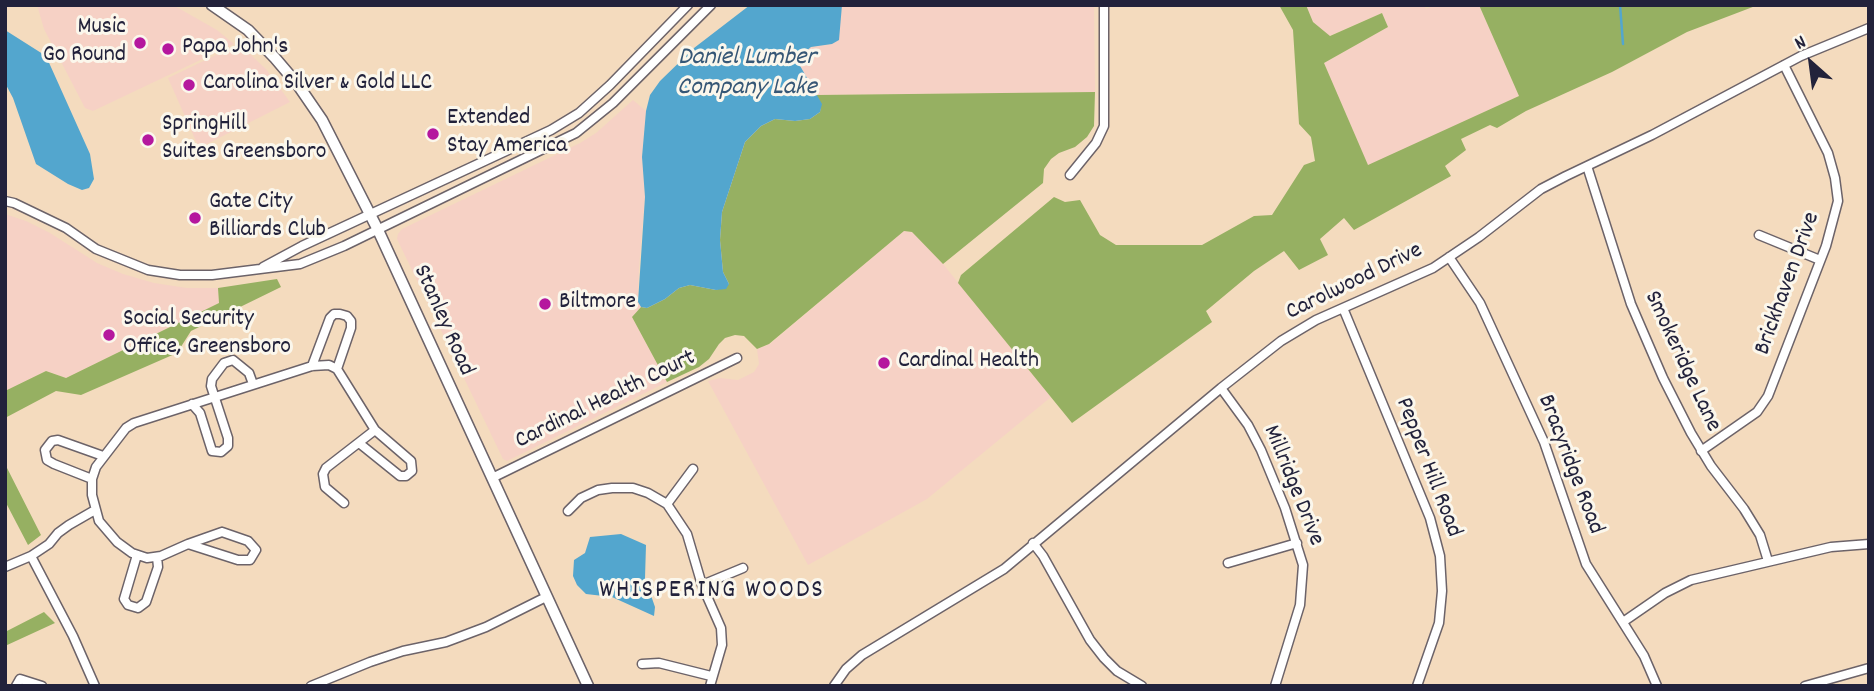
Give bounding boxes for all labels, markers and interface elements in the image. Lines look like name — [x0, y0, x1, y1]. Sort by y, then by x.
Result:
place label: Music Go Round — [43, 15, 126, 71]
north arrow — [1776, 28, 1846, 98]
text: N — [1790, 30, 1811, 58]
marker: Music Go Round — [132, 35, 148, 51]
place label: Papa John's — [182, 35, 288, 63]
marker: Papa John's — [160, 41, 176, 57]
water label: Daniel Lumber Company Lake — [677, 43, 817, 104]
place label: Carolina Silver & Gold LLC — [203, 71, 432, 99]
marker: Carolina Silver & Gold LLC — [181, 77, 197, 93]
place label: Extended Stay America — [447, 106, 567, 162]
place label: SpringHill Suites Greensboro — [162, 112, 326, 168]
marker: Extended Stay America — [425, 126, 441, 142]
marker: SpringHill Suites Greensboro — [140, 132, 156, 148]
place label: Gate City Billiards Club — [209, 190, 326, 246]
street label: Brickhaven Drive — [1750, 209, 1828, 359]
marker: Gate City Billiards Club — [187, 210, 203, 226]
street label: Carolwood Drive — [1282, 238, 1428, 328]
street label: Stanley Road — [405, 261, 479, 381]
street label: Smokeridge Lane — [1636, 287, 1726, 437]
place label: Biltmore — [559, 290, 636, 318]
marker: Biltmore — [537, 296, 553, 312]
place label: Social Security Office, Greensboro — [123, 307, 291, 363]
marker: Social Security Office, Greensboro — [101, 327, 117, 343]
street label: Cardinal Health Court — [511, 345, 701, 457]
place label: Cardinal Health — [898, 349, 1039, 377]
marker: Cardinal Health — [876, 355, 892, 371]
street label: Bracyridge Road — [1529, 391, 1609, 539]
street label: Pepper Hill Road — [1387, 394, 1467, 542]
street label: Millridge Drive — [1255, 422, 1329, 550]
district label: WHISPERING WOODS — [601, 576, 823, 608]

